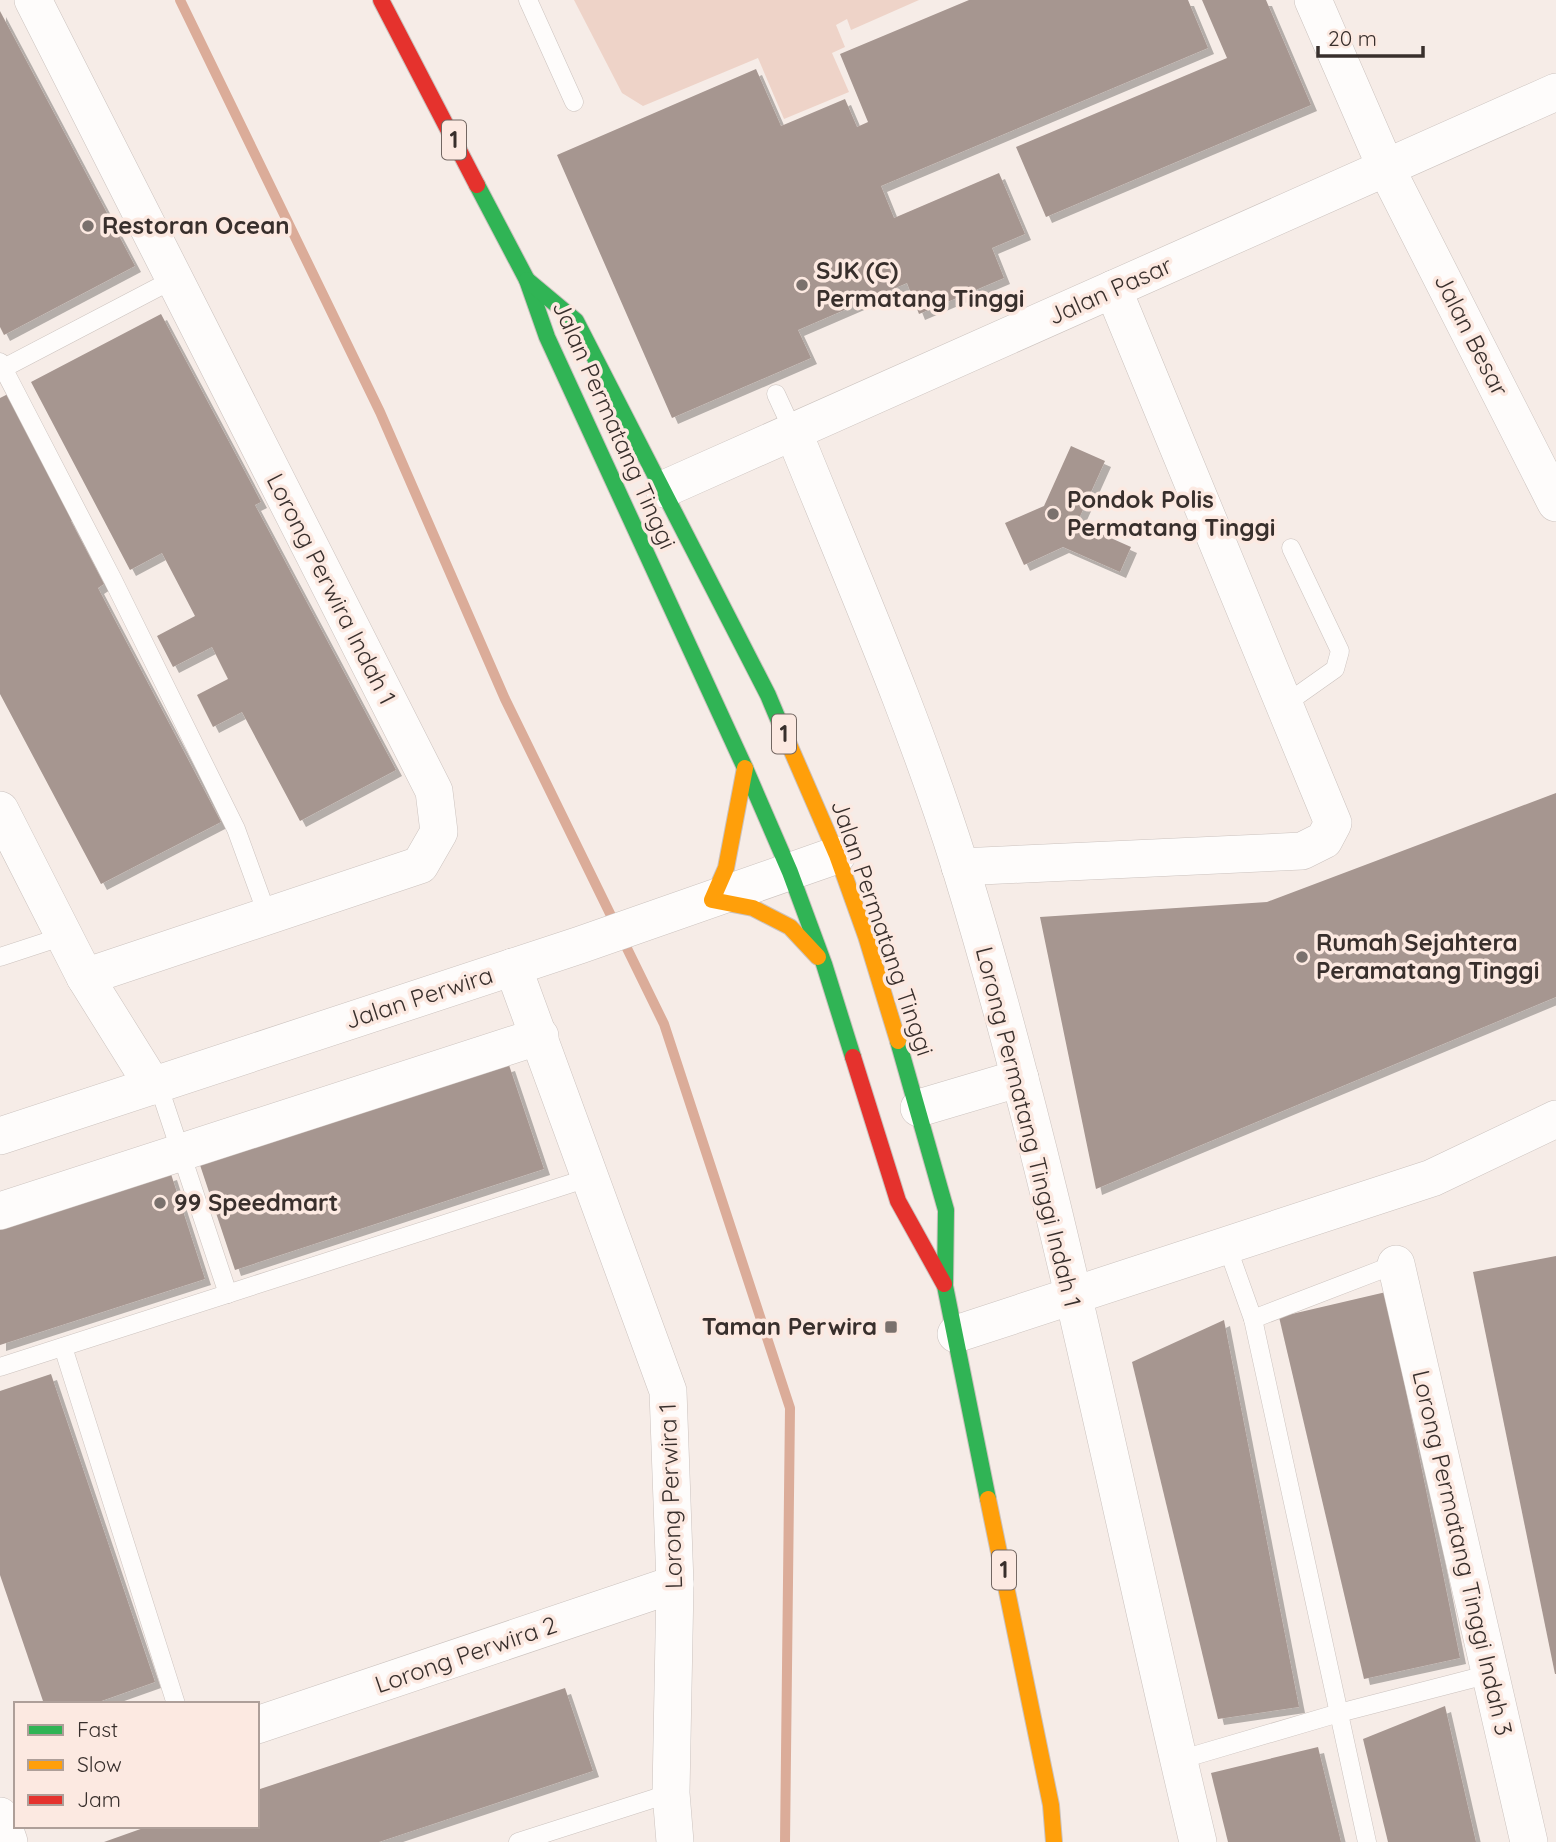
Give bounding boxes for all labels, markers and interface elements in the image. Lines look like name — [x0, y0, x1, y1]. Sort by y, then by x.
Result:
scale bar — [1318, 14, 1423, 58]
text: 20 m — [1328, 25, 1377, 51]
road number: 1 — [442, 120, 466, 160]
place label: Restoran Ocean — [102, 210, 290, 240]
marker: Restoran Ocean — [80, 218, 96, 234]
street label: Jalan Pasar — [1043, 249, 1176, 331]
place label: SJK (C) Permatang Tinggi — [816, 255, 1025, 313]
street label: Jalan Besar — [1428, 268, 1515, 401]
marker: SJK (C) Permatang Tinggi — [794, 277, 810, 293]
street label: Jalan Permatang Tinggi — [547, 296, 683, 553]
street label: Lorong Perwira Indah 1 — [261, 468, 403, 709]
place label: Pondok Polis Permatang Tinggi — [1067, 484, 1276, 542]
marker: Pondok Polis Permatang Tinggi — [1045, 506, 1061, 522]
road number: 1 — [772, 714, 796, 754]
street label: Jalan Permatang Tinggi — [825, 796, 941, 1060]
place label: Rumah Sejahtera Peramatang Tinggi — [1316, 927, 1539, 985]
street label: Lorong Permatang Tinggi Indah 1 — [970, 943, 1088, 1310]
marker: Rumah Sejahtera Peramatang Tinggi — [1294, 949, 1310, 965]
street label: Jalan Perwira — [341, 959, 496, 1035]
place label: 99 Speedmart — [174, 1187, 338, 1217]
marker: 99 Speedmart — [152, 1195, 168, 1211]
place label: Taman Perwira — [702, 1311, 877, 1341]
marker: Taman Perwira — [883, 1319, 899, 1335]
street label: Lorong Permatang Tinggi Indah 3 — [1406, 1367, 1520, 1738]
street label: Lorong Perwira 1 — [652, 1403, 688, 1590]
road number: 1 — [992, 1550, 1016, 1590]
street label: Lorong Perwira 2 — [371, 1609, 561, 1699]
legend — [14, 1702, 259, 1828]
text: Fast — [77, 1716, 118, 1742]
text: Slow — [77, 1751, 122, 1777]
text: Jam — [77, 1786, 121, 1812]

